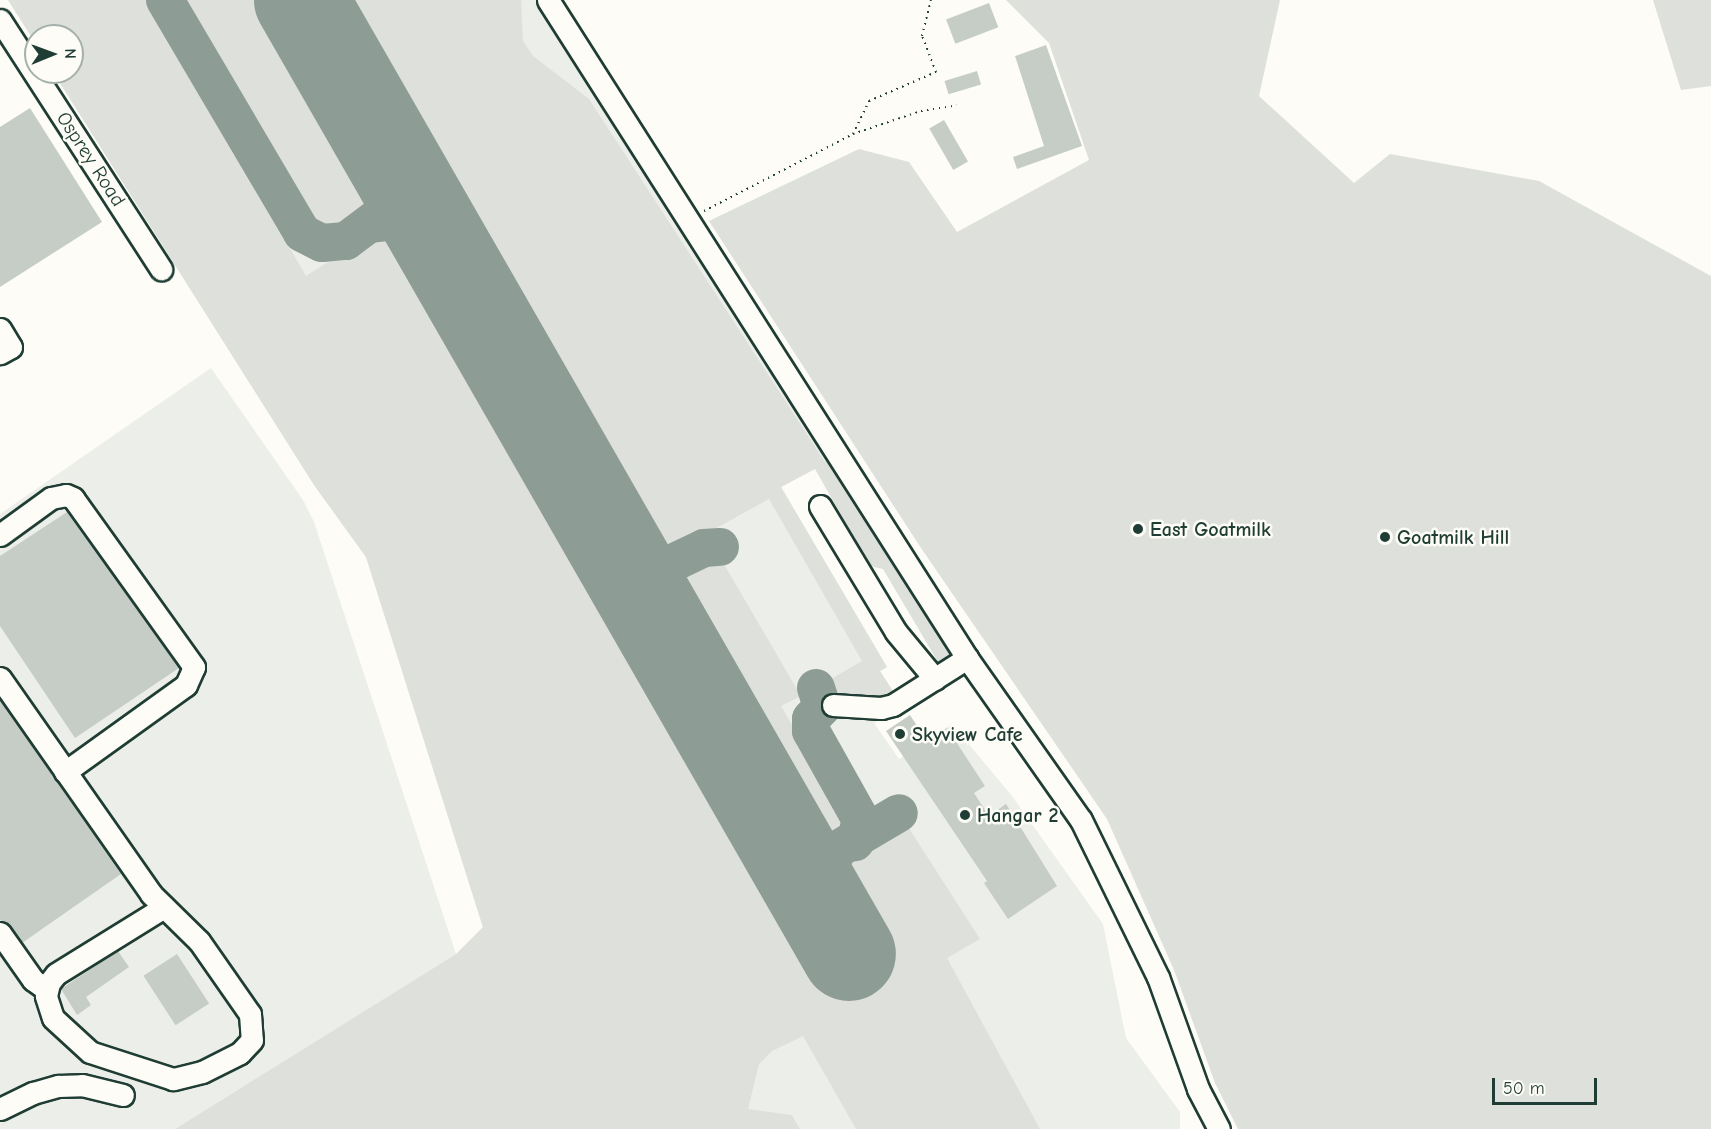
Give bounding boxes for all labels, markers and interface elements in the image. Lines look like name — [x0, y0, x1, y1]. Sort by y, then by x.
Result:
north arrow — [24, 24, 84, 84]
text: N — [61, 48, 79, 59]
street label: Osprey Road — [51, 107, 131, 211]
place label: East Goatmilk — [1150, 517, 1271, 541]
marker: East Goatmilk — [1131, 522, 1145, 536]
place label: Goatmilk Hill — [1397, 525, 1509, 549]
marker: Goatmilk Hill — [1378, 530, 1392, 544]
place label: Skyview Cafe — [912, 722, 1023, 746]
marker: Skyview Cafe — [893, 727, 907, 741]
place label: Hangar 2 — [977, 803, 1059, 827]
marker: Hangar 2 — [958, 808, 972, 822]
scale bar — [1495, 1066, 1600, 1104]
text: 50 m — [1503, 1078, 1545, 1099]

